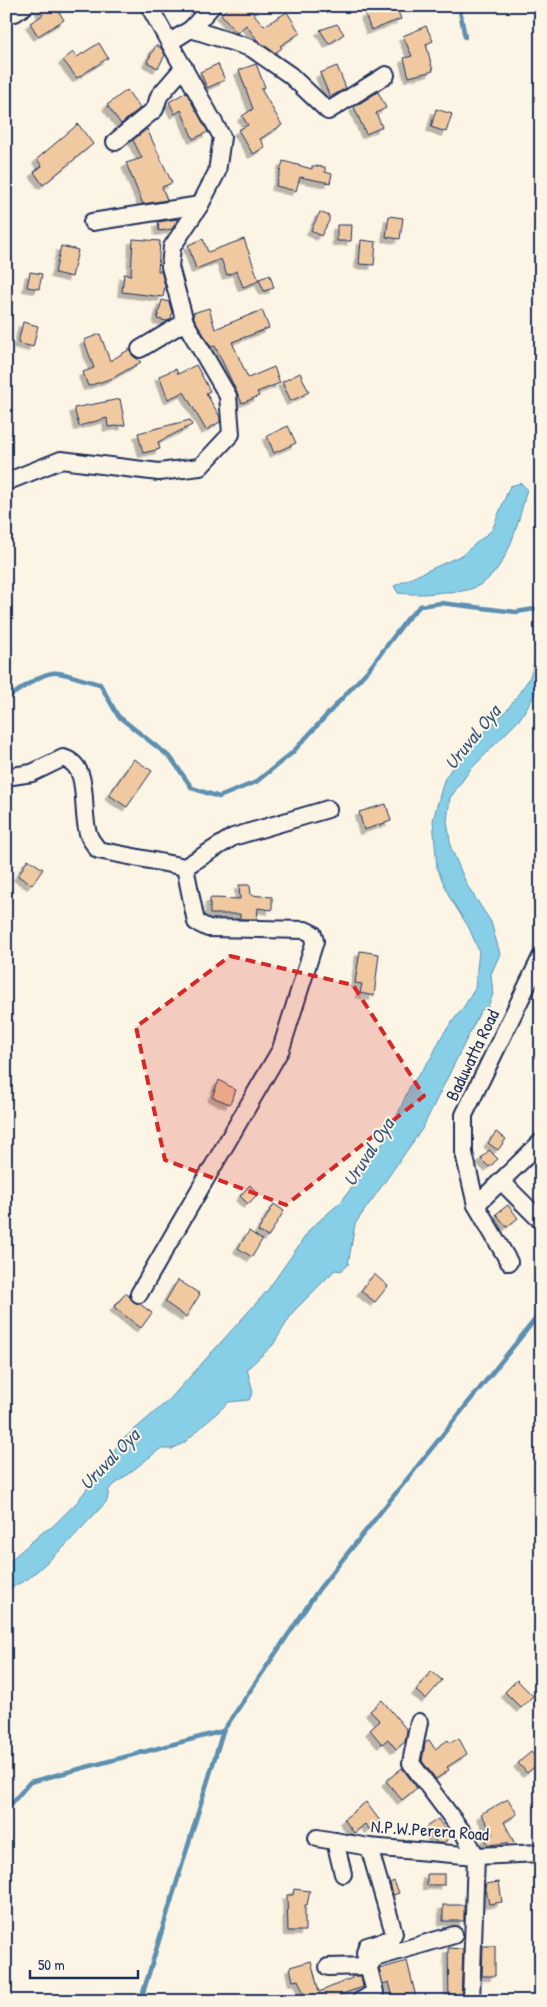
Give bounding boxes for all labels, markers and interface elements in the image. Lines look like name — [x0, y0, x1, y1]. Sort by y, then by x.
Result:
water label: Uruval Oya — [438, 697, 508, 775]
street label: Baduwatta Road — [439, 1005, 505, 1105]
water label: Uruval Oya — [336, 1111, 401, 1191]
water label: Uruval Oya — [73, 1421, 146, 1495]
street label: N.P.W.Perera Road — [370, 1813, 490, 1847]
scale bar — [30, 1947, 138, 1979]
text: 50 m — [38, 1954, 65, 1975]

